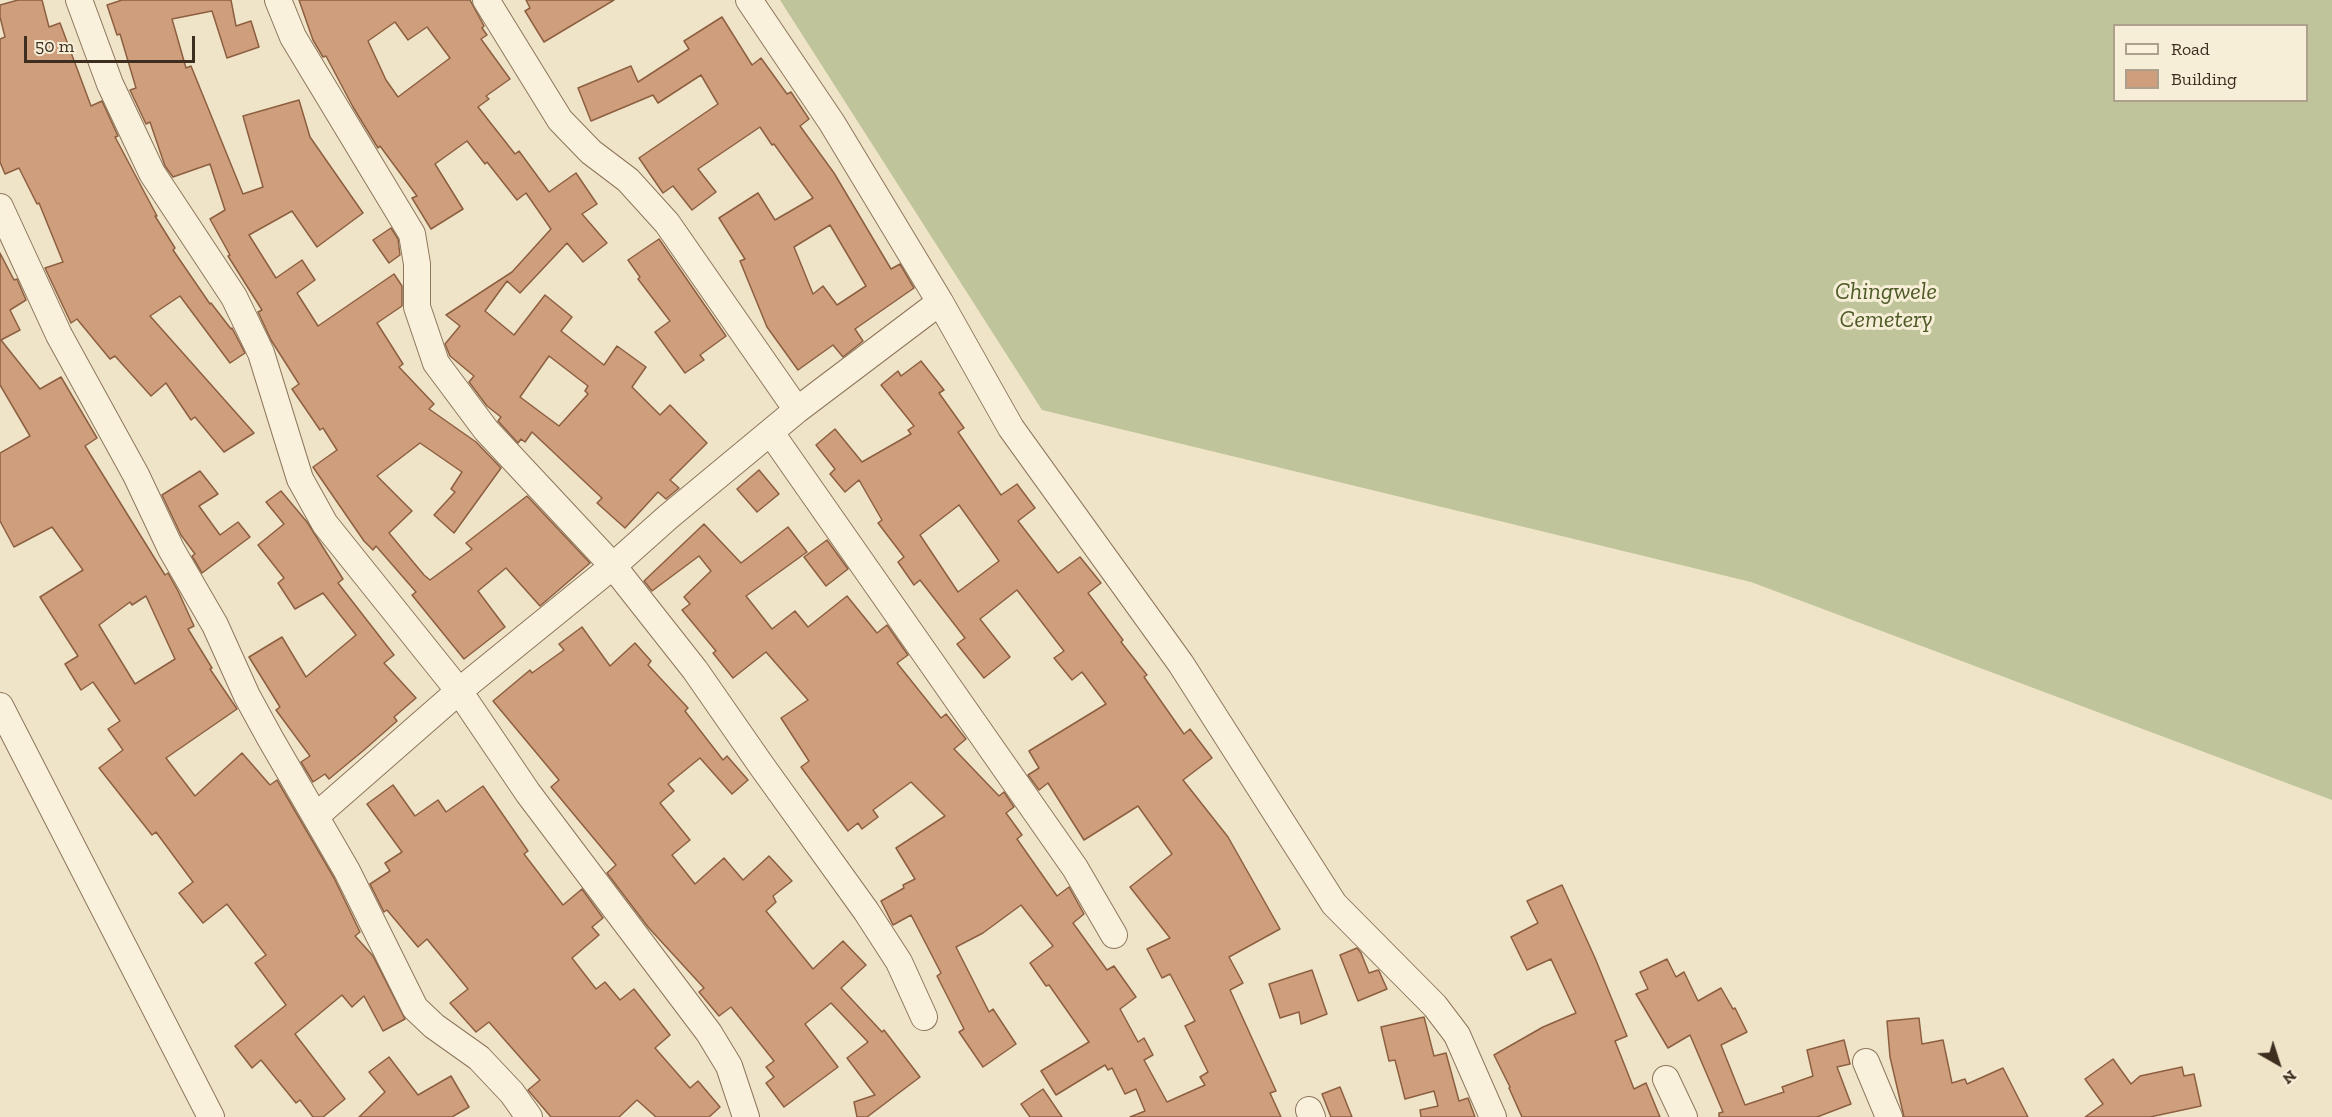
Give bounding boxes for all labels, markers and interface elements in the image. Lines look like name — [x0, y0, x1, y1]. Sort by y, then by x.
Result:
scale bar — [27, 24, 198, 62]
legend — [2113, 24, 2308, 102]
text: 50 m — [35, 35, 74, 57]
text: Road — [2171, 38, 2210, 60]
text: Building — [2171, 68, 2237, 90]
park label: Chingwele Cemetery — [1835, 278, 1937, 334]
north arrow — [2248, 1033, 2308, 1093]
text: N — [2279, 1066, 2300, 1089]

